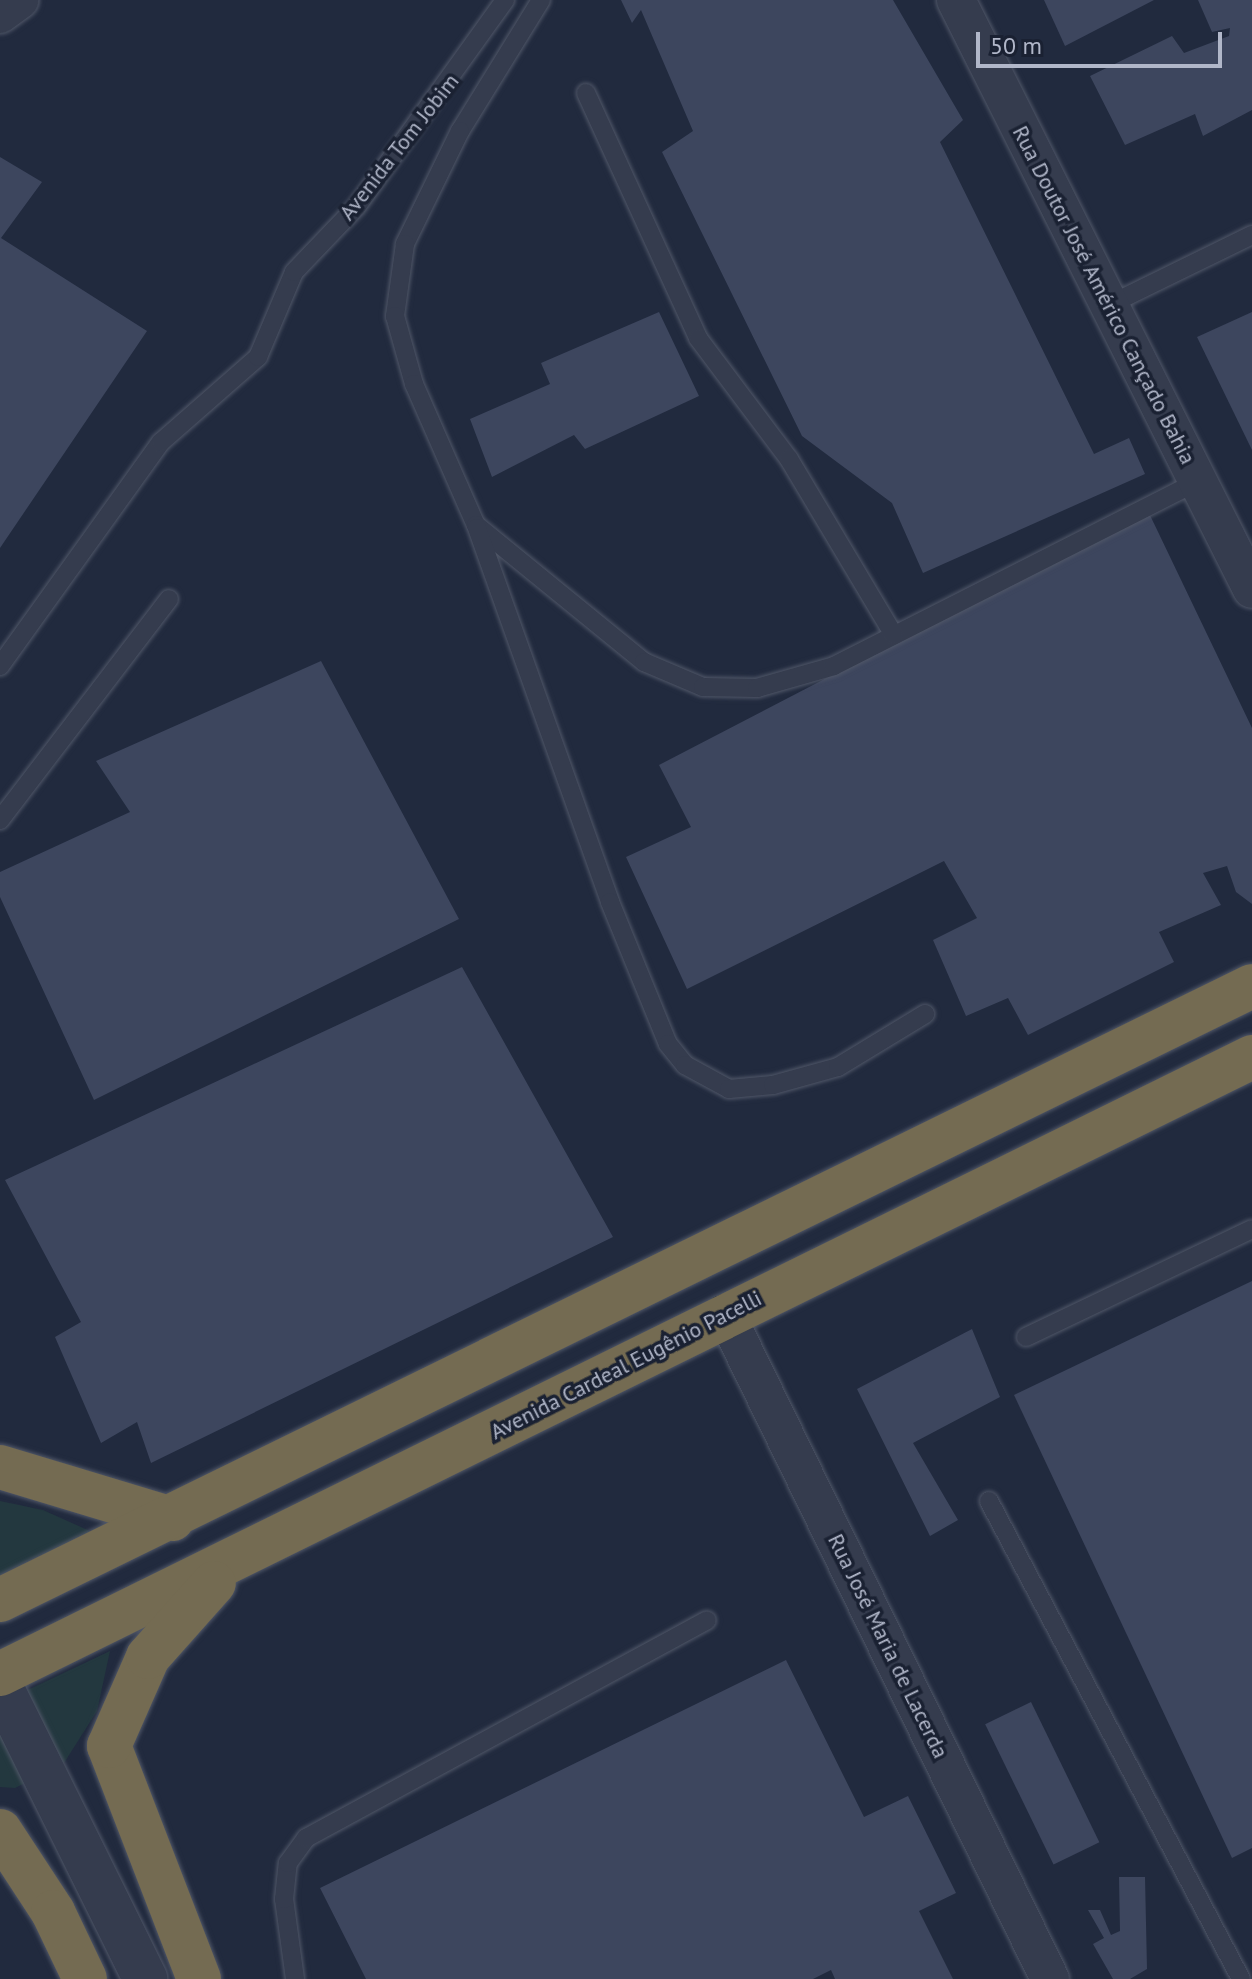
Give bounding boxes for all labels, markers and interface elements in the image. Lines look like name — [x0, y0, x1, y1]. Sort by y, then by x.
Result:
scale bar — [980, 16, 1226, 66]
text: 50 m — [990, 30, 1042, 61]
street label: Avenida Tom Jobim — [334, 68, 464, 226]
street label: Rua Doutor José Américo Cançado Bahia — [1007, 121, 1201, 469]
street label: Avenida Cardeal Eugênio Pacelli — [486, 1285, 766, 1445]
street label: Rua José Maria de Lacerda — [822, 1530, 954, 1762]

